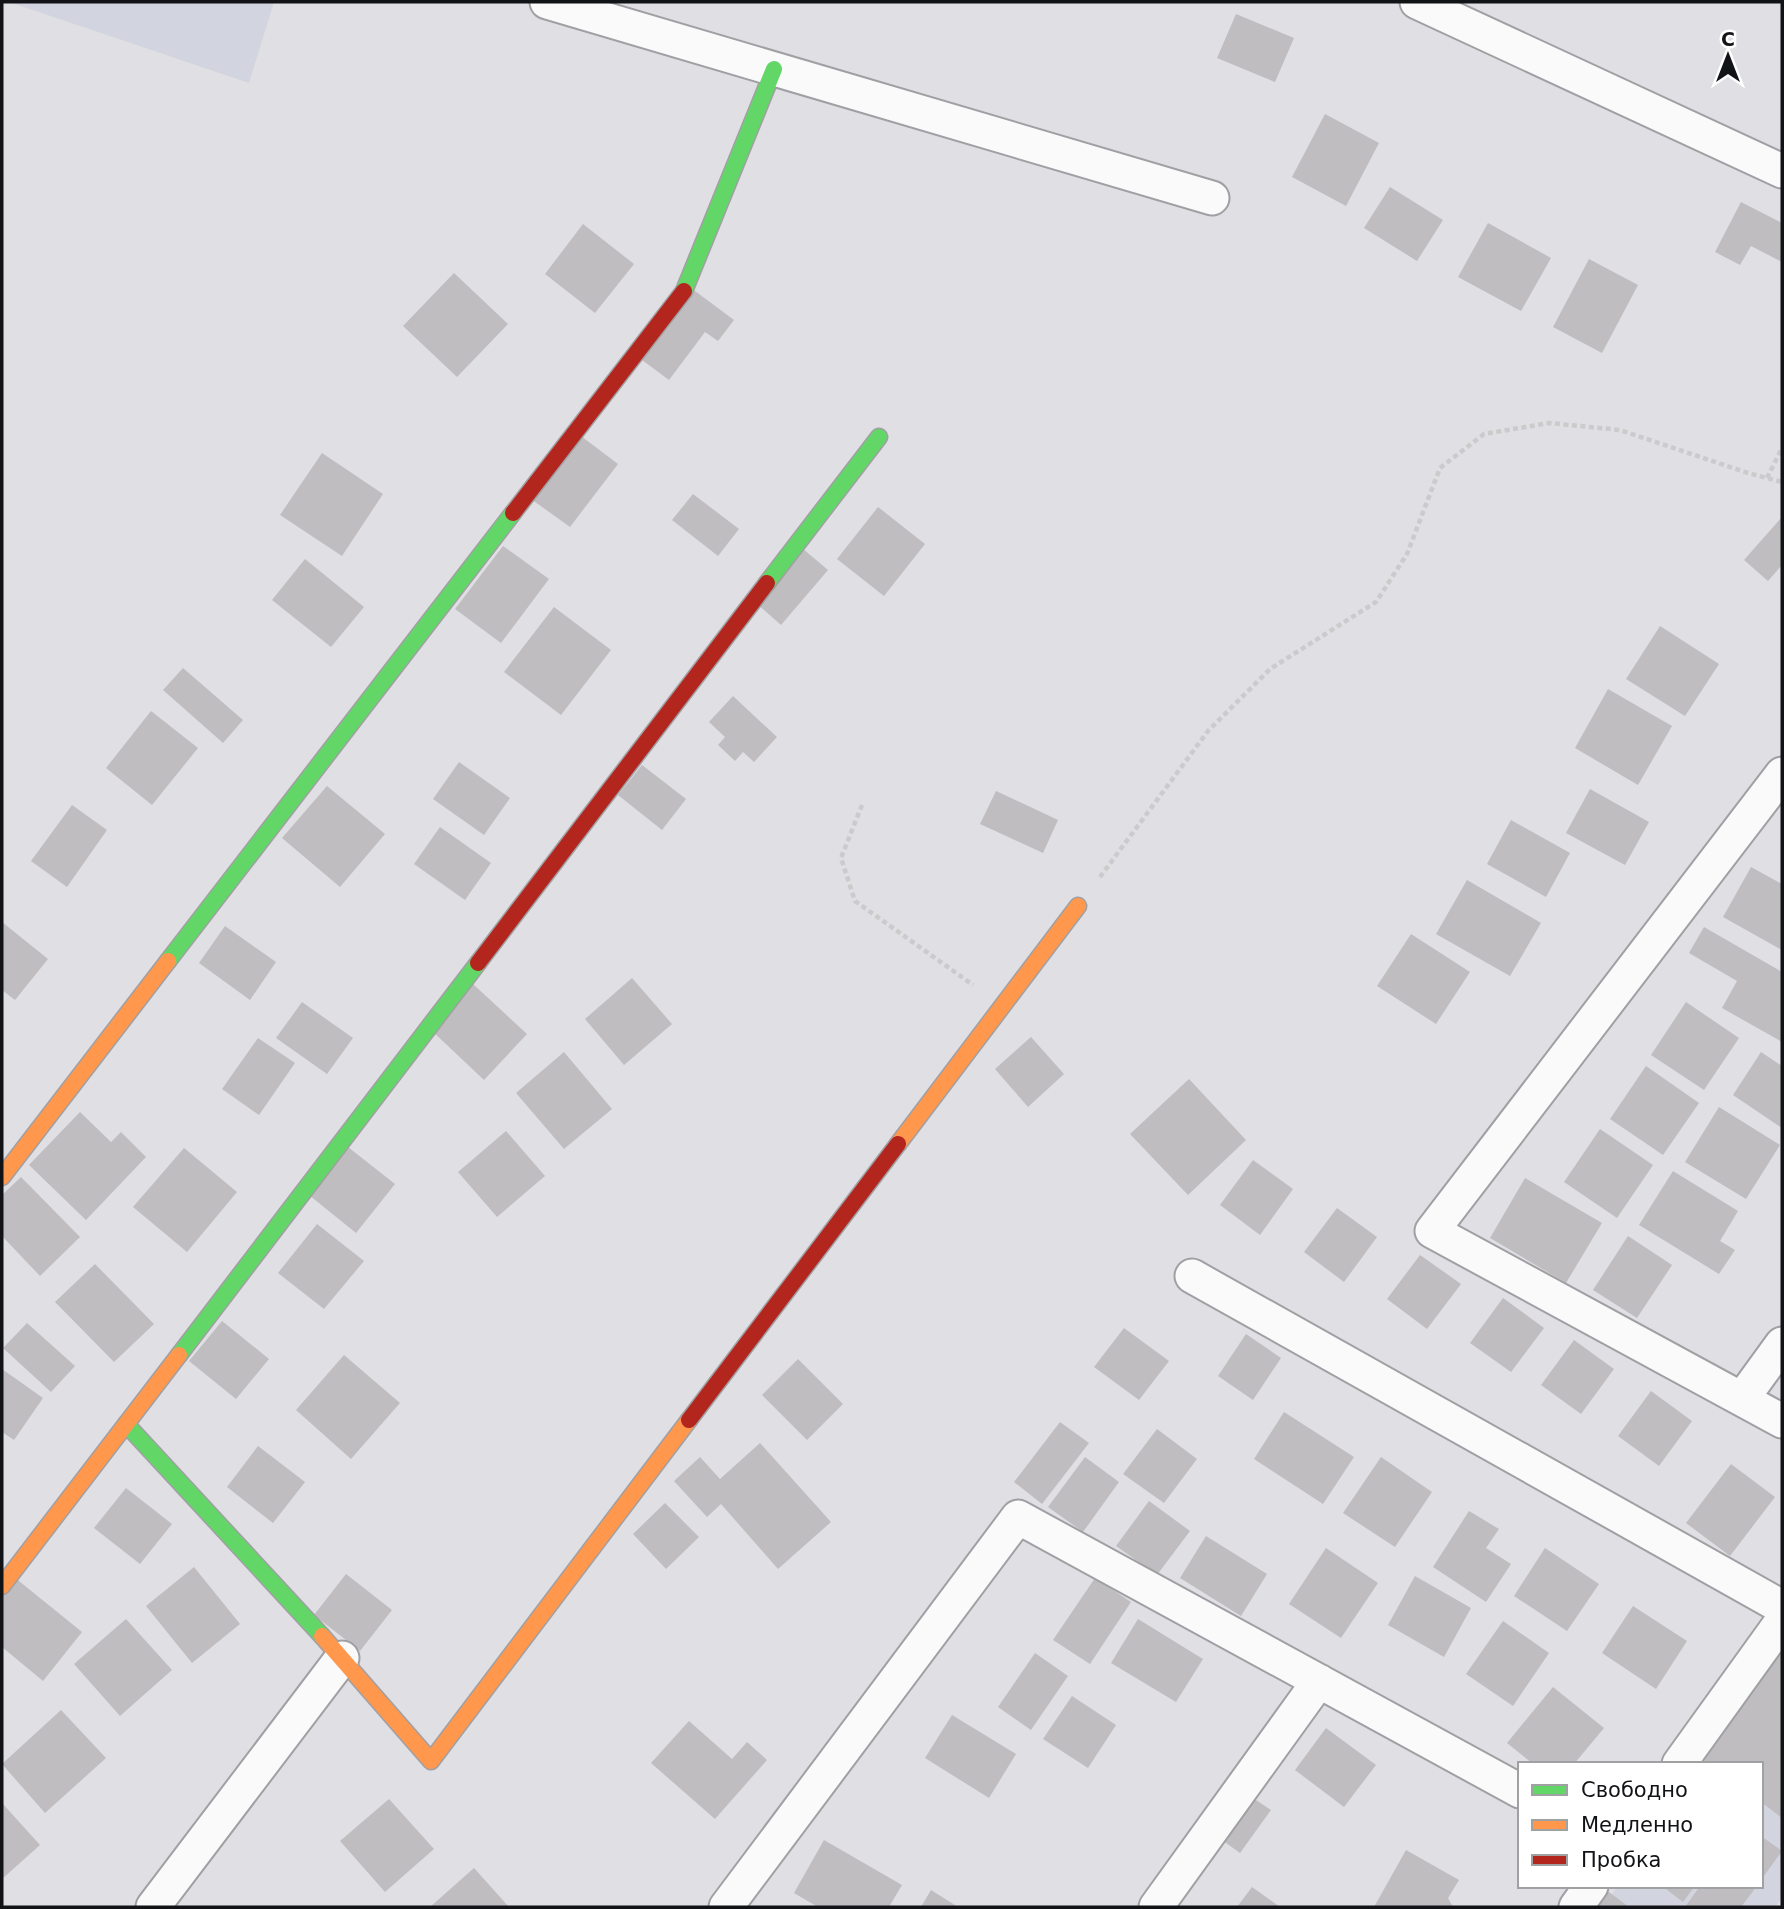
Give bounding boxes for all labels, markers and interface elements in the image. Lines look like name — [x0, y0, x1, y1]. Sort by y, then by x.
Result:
north arrow — [1693, 21, 1763, 91]
text: С — [1721, 28, 1735, 50]
legend — [1518, 1762, 1763, 1888]
text: Свободно — [1581, 1778, 1688, 1802]
text: Медленно — [1581, 1813, 1693, 1837]
text: Пробка — [1581, 1848, 1661, 1872]

